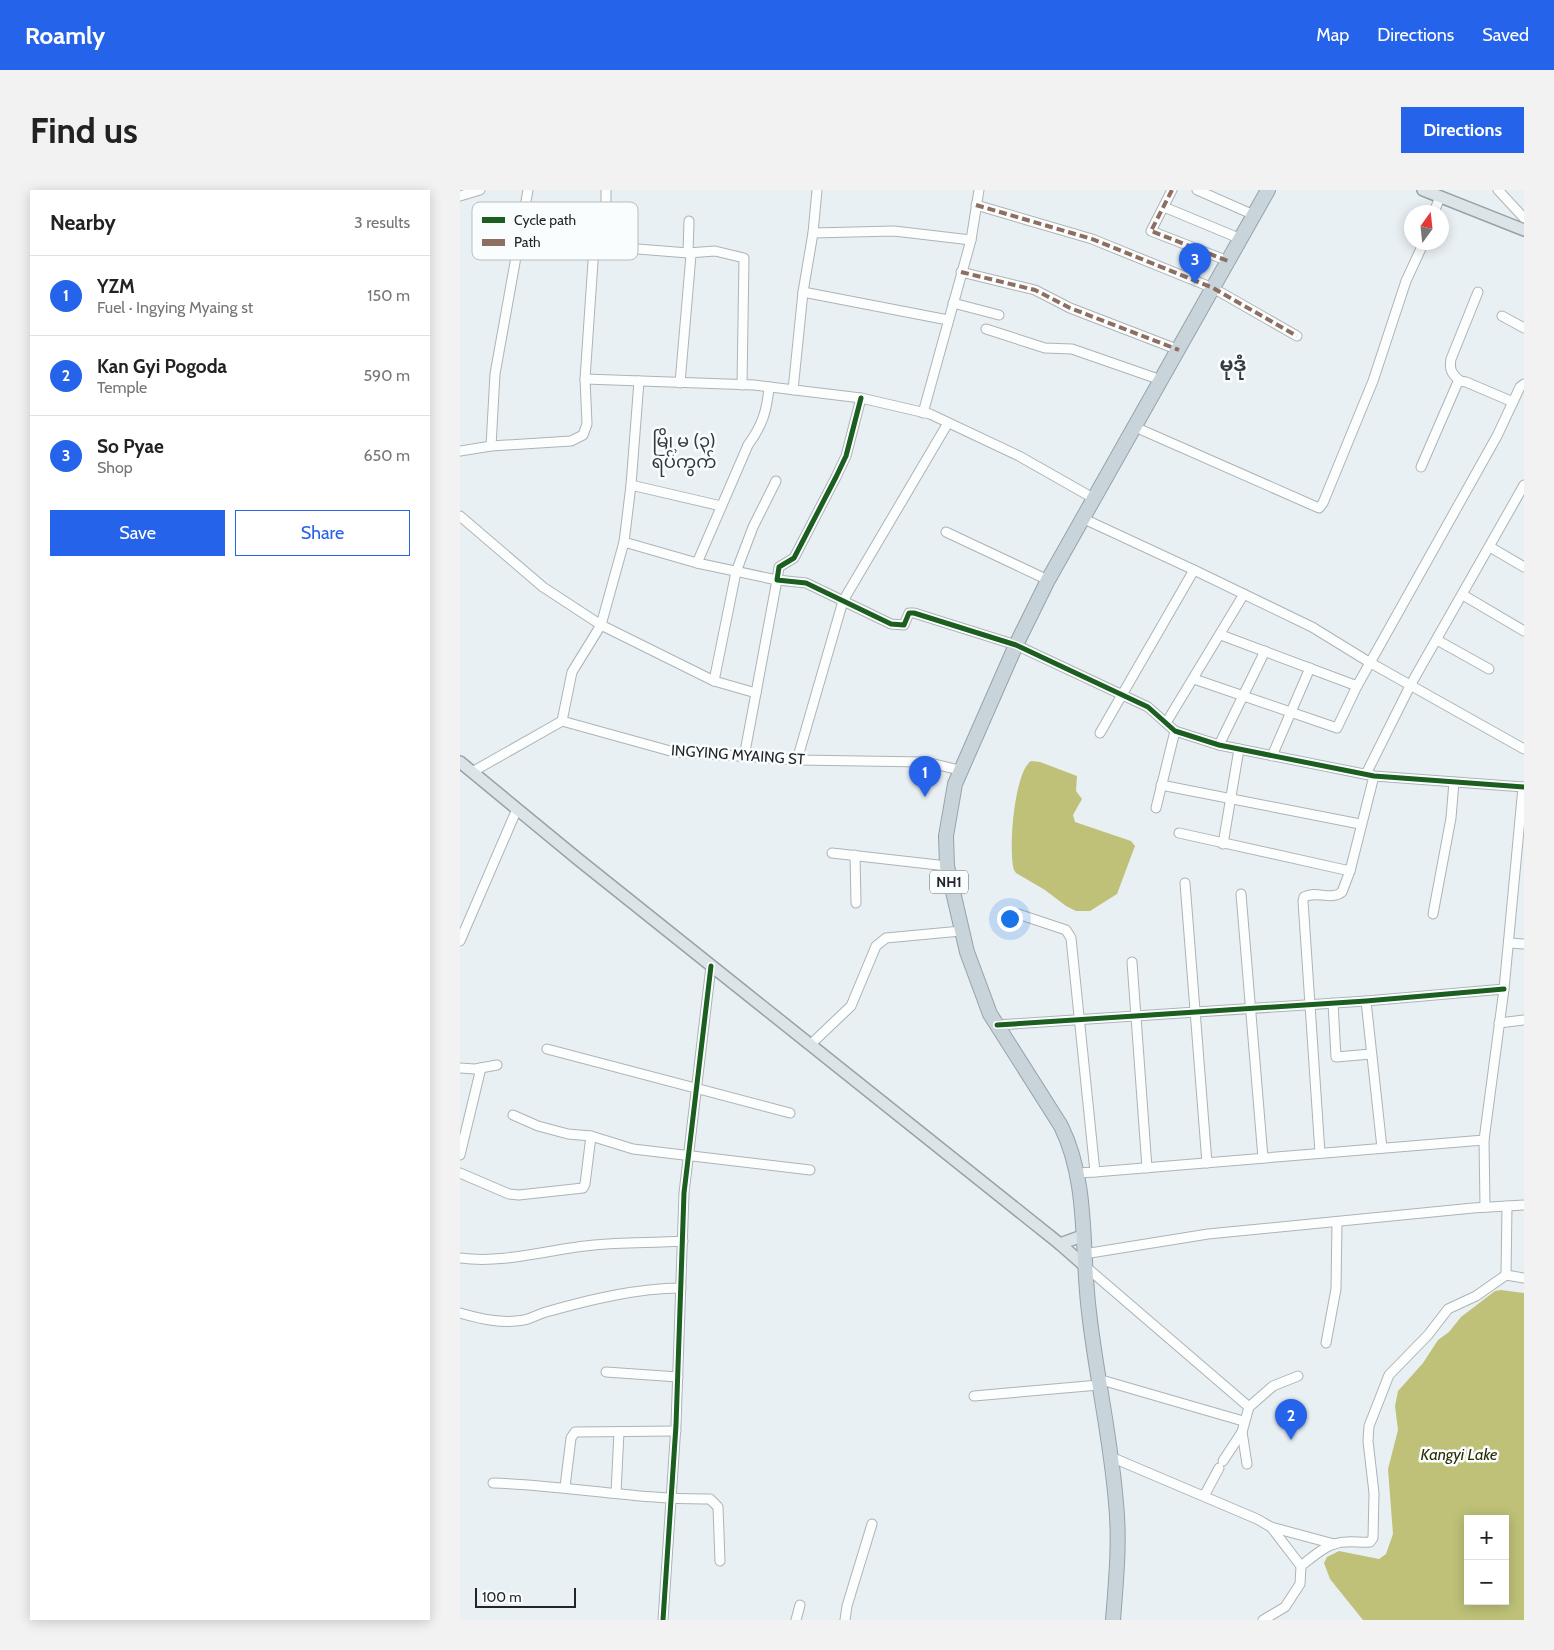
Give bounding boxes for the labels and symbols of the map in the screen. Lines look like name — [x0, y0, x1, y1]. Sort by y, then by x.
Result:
legend — [472, 202, 638, 260]
north arrow — [1404, 205, 1449, 250]
text: Cycle path — [514, 211, 576, 229]
text: Path — [514, 233, 541, 251]
pin: 3 — [1179, 243, 1211, 284]
district label: မုဒုံ — [1219, 352, 1247, 380]
district label: မြို့မ (၃) ရပ်ကွက် — [651, 427, 717, 477]
street label: INGYING MYAING ST — [671, 741, 805, 769]
pin: 1 — [909, 756, 941, 797]
road number: NH1 — [930, 870, 968, 894]
your location — [997, 906, 1023, 932]
pin: 2 — [1275, 1399, 1307, 1440]
water label: Kangyi Lake — [1421, 1445, 1497, 1464]
scale bar — [475, 1585, 576, 1608]

